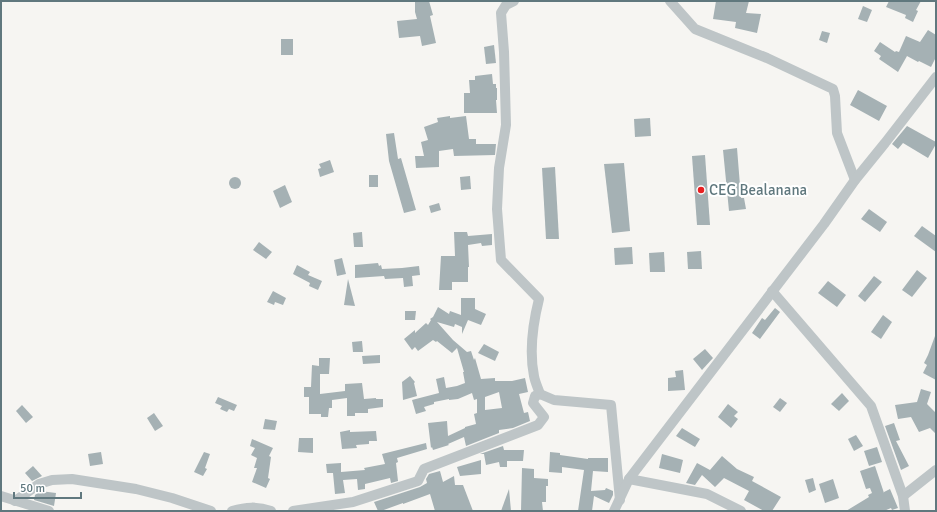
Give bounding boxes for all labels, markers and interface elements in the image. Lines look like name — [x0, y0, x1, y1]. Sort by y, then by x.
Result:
place label: CEG Bealanana — [709, 181, 807, 199]
marker: CEG Bealanana — [696, 185, 706, 195]
scale bar — [14, 474, 81, 500]
text: 50 m — [20, 481, 45, 496]

